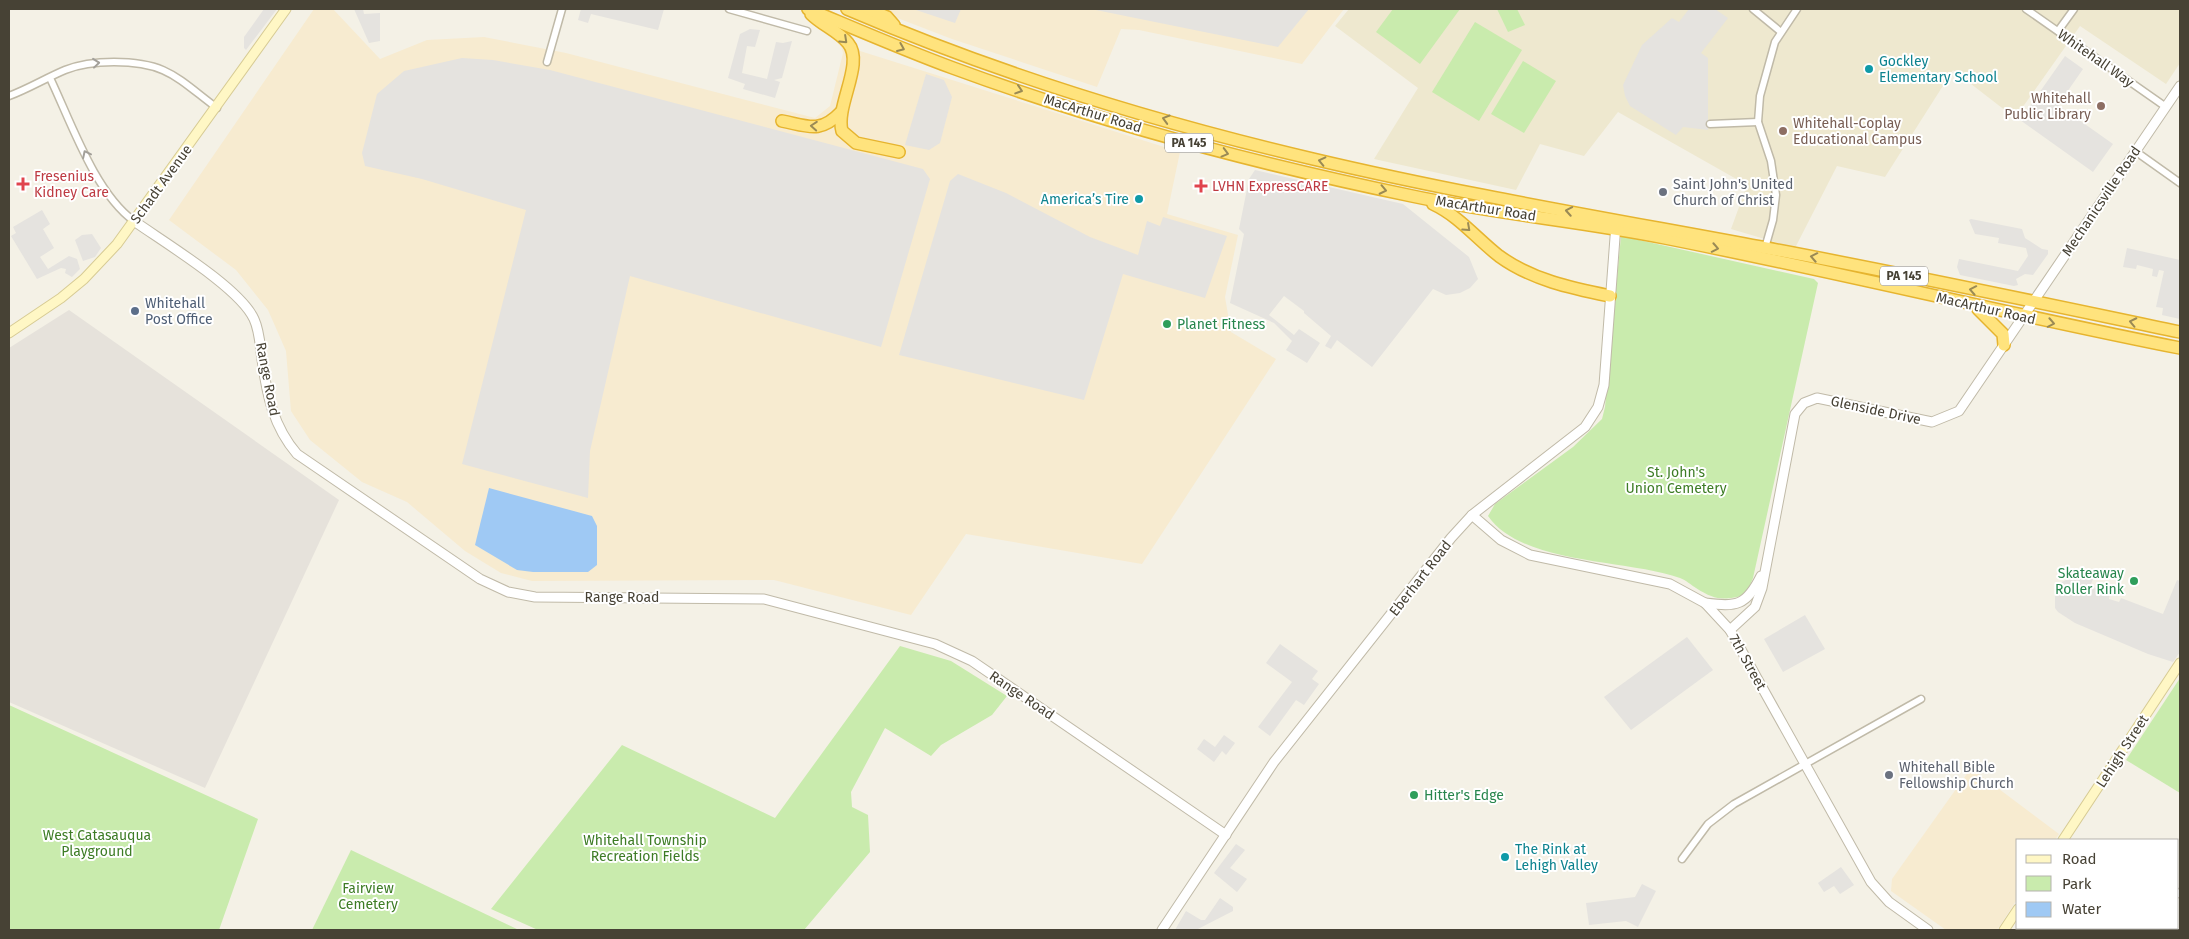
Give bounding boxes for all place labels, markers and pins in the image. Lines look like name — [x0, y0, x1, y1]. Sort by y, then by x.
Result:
place label: Gockley Elementary School — [1879, 53, 1997, 86]
marker: Gockley Elementary School — [1863, 63, 1875, 75]
place label: Whitehall Public Library — [2004, 90, 2091, 123]
marker: Whitehall Public Library — [2095, 100, 2107, 112]
place label: Whitehall-Coplay Educational Campus — [1793, 115, 1922, 148]
marker: Whitehall-Coplay Educational Campus — [1777, 125, 1789, 137]
place label: Fresenius Kidney Care — [34, 168, 109, 201]
place label: Saint John's United Church of Christ — [1673, 176, 1793, 209]
marker: Fresenius Kidney Care — [16, 177, 30, 191]
place label: LVHN ExpressCARE — [1212, 178, 1328, 195]
marker: LVHN ExpressCARE — [1194, 179, 1208, 193]
marker: Saint John's United Church of Christ — [1657, 186, 1669, 198]
place label: America’s Tire — [1041, 191, 1129, 208]
marker: America’s Tire — [1133, 193, 1145, 205]
place label: Whitehall Post Office — [145, 295, 213, 328]
marker: Whitehall Post Office — [129, 305, 141, 317]
place label: Planet Fitness — [1177, 316, 1266, 333]
marker: Planet Fitness — [1161, 318, 1173, 330]
place label: Skateaway Roller Rink — [2055, 565, 2125, 598]
marker: Skateaway Roller Rink — [2128, 575, 2140, 587]
place label: Whitehall Bible Fellowship Church — [1899, 759, 2014, 792]
marker: Whitehall Bible Fellowship Church — [1883, 769, 1895, 781]
place label: Hitter's Edge — [1424, 787, 1504, 804]
marker: Hitter's Edge — [1408, 789, 1420, 801]
place label: The Rink at Lehigh Valley — [1515, 841, 1598, 874]
marker: The Rink at Lehigh Valley — [1499, 851, 1511, 863]

